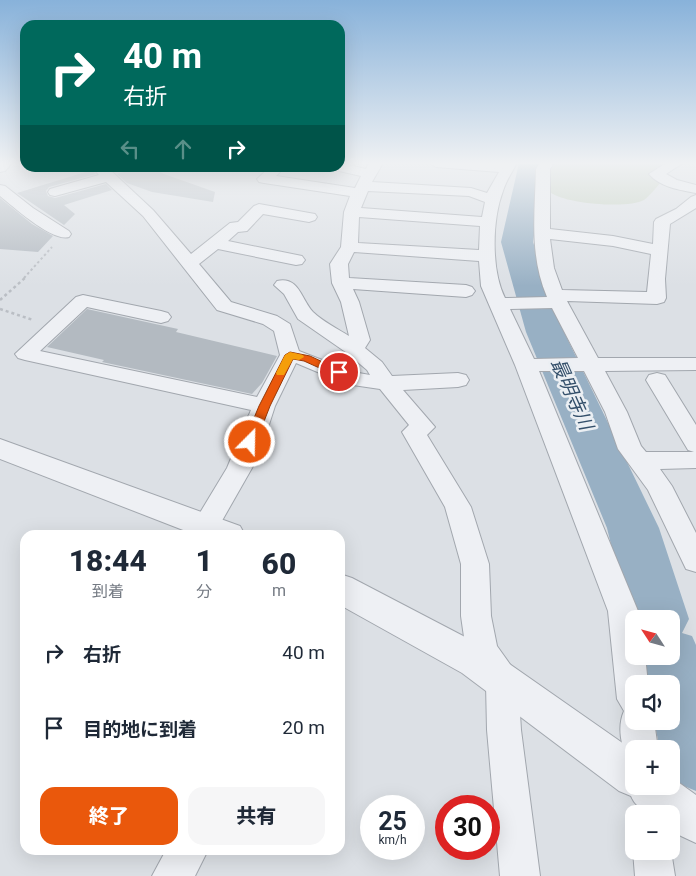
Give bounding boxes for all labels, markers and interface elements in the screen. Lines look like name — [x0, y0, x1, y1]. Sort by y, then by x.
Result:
text: 40 m — [123, 36, 202, 77]
icon: right — [40, 40, 105, 105]
text: 右折 — [123, 84, 167, 109]
icon: left — [116, 135, 144, 163]
icon: ahead — [169, 135, 197, 163]
icon: right — [222, 135, 250, 163]
pin — [318, 351, 360, 393]
water label: 最明寺川 — [546, 355, 599, 435]
icon: arrive — [325, 358, 353, 386]
position arrow — [223, 415, 275, 467]
text: 18:44 — [69, 543, 147, 578]
text: 1 — [196, 543, 213, 578]
text: 60 — [262, 546, 296, 581]
text: m — [272, 581, 286, 600]
text: 到着 — [92, 582, 124, 601]
text: 分 — [196, 582, 212, 601]
north arrow — [625, 610, 680, 665]
map controls — [625, 610, 680, 860]
icon: right — [40, 639, 68, 667]
text: 40 m — [282, 641, 325, 664]
text: 右折 — [83, 643, 121, 666]
button: sound — [625, 675, 680, 730]
icon: arrive — [40, 714, 68, 742]
text: 20 m — [282, 716, 325, 739]
text: 目的地に到着 — [83, 718, 197, 741]
button: + — [625, 740, 680, 795]
button: 終了 — [40, 787, 178, 845]
button: 共有 — [188, 787, 325, 845]
speed limit sign: 30 — [435, 795, 500, 860]
button: − — [625, 805, 680, 860]
text: 25 — [378, 807, 407, 836]
text: km/h — [378, 833, 407, 847]

